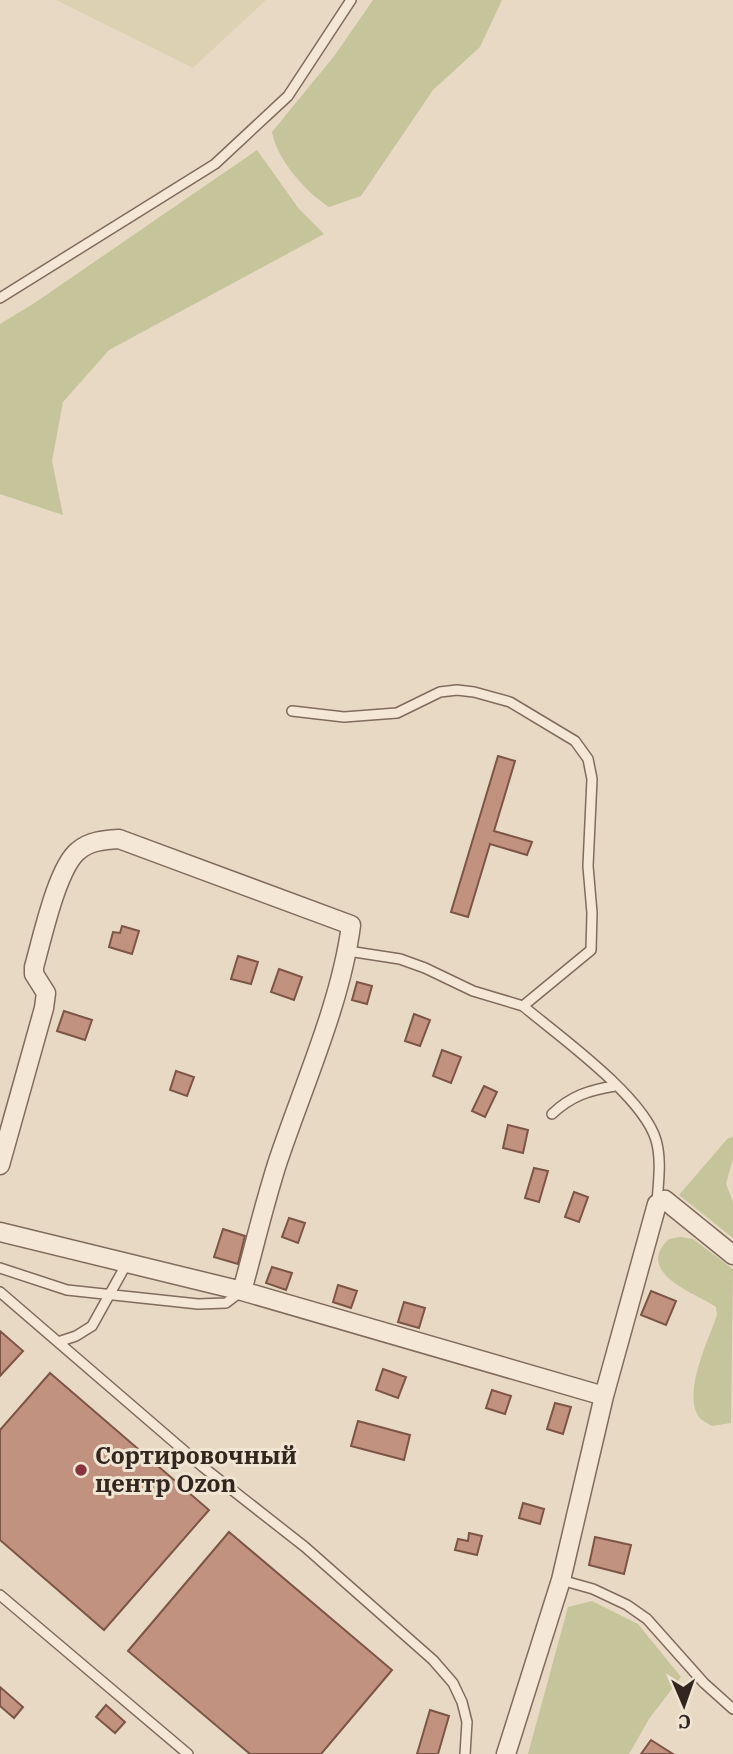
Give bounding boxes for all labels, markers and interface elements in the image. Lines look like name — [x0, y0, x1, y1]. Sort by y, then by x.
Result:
place label: Сортировочный центр Ozon — [95, 1439, 297, 1499]
marker: Сортировочный центр Ozon — [73, 1462, 89, 1478]
north arrow — [649, 1670, 719, 1740]
text: С — [678, 1710, 691, 1734]

